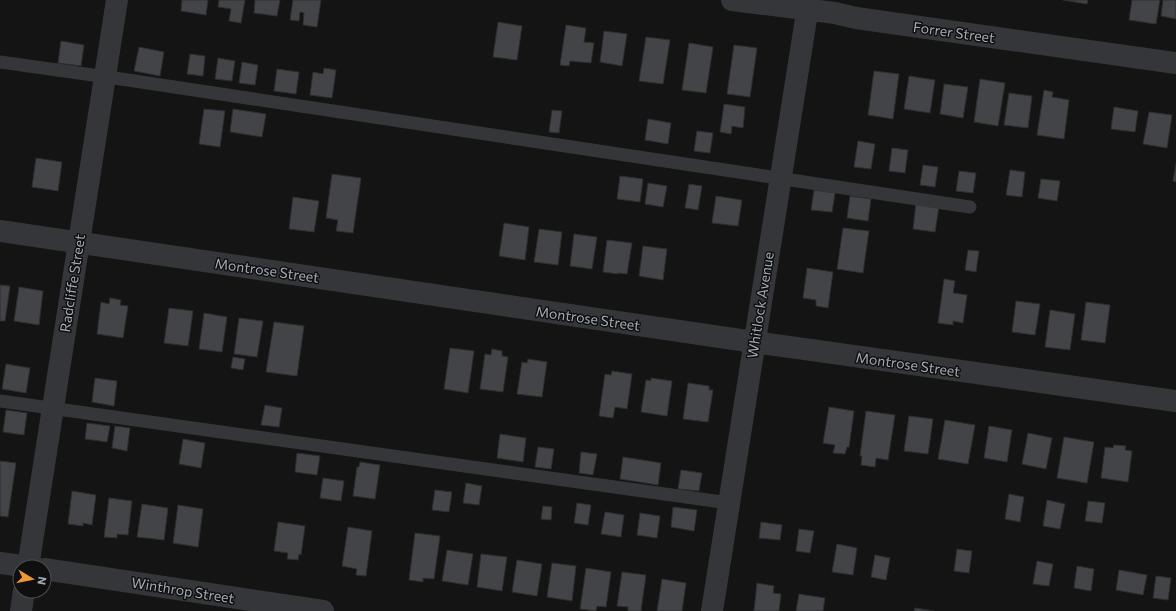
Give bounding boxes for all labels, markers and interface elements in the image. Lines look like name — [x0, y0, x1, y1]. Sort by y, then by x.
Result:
street label: Forrer Street — [912, 18, 996, 46]
street label: Radcliffe Street — [56, 233, 88, 333]
street label: Whitlock Avenue — [743, 251, 777, 359]
street label: Montrose Street — [214, 254, 320, 286]
street label: Montrose Street — [535, 302, 641, 334]
street label: Montrose Street — [855, 348, 961, 380]
north arrow — [12, 559, 52, 599]
street label: Winthrop Street — [130, 573, 236, 607]
text: N — [35, 576, 49, 586]

